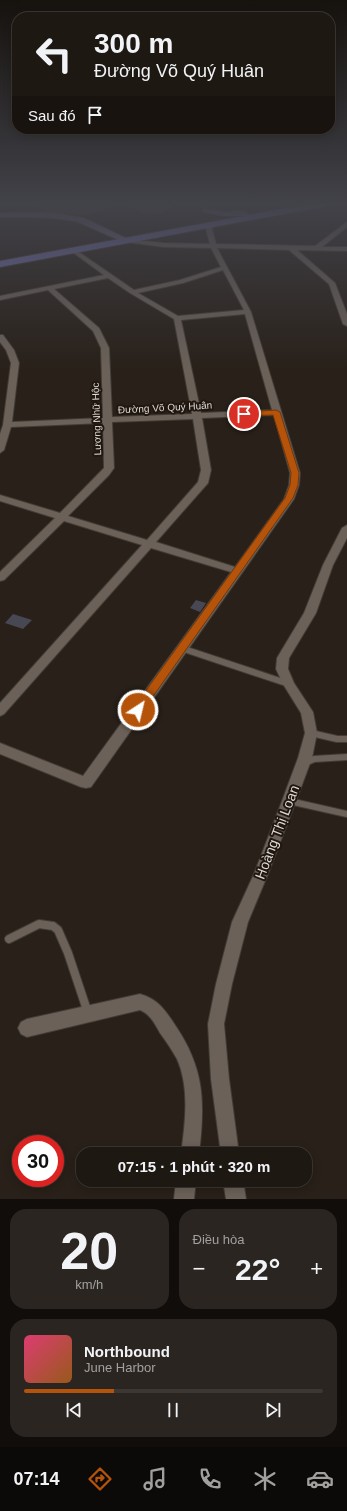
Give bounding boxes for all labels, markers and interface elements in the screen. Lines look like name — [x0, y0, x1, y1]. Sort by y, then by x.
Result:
icon: left — [28, 28, 80, 80]
text: 300 m — [94, 28, 173, 59]
text: Đường Võ Quý Huân — [94, 61, 264, 81]
icon: arrive — [84, 104, 106, 126]
text: Sau đó — [28, 107, 76, 124]
street label: Lương Nhữ Hộc — [90, 382, 103, 456]
pin — [227, 397, 261, 431]
street label: Đường Võ Quý Huân — [118, 400, 212, 415]
icon: arrive — [233, 403, 255, 425]
position arrow — [117, 689, 159, 731]
street label: Hoàng Thị Loan — [252, 783, 302, 881]
speed limit sign: 30 — [12, 1135, 64, 1187]
text: 07:15 · 1 phút · 320 m — [118, 1158, 270, 1175]
text: 20 — [60, 1222, 118, 1280]
text: Điều hòa — [193, 1232, 245, 1247]
text: 22° — [235, 1253, 280, 1286]
text: − — [193, 1256, 205, 1281]
text: + — [310, 1256, 323, 1281]
text: km/h — [75, 1277, 103, 1292]
text: Northbound — [84, 1343, 170, 1360]
text: June Harbor — [84, 1360, 156, 1375]
icon: previous — [63, 1399, 85, 1421]
icon: pause — [162, 1399, 184, 1421]
icon: next — [262, 1399, 284, 1421]
icon: directions — [86, 1465, 114, 1493]
icon: music — [141, 1465, 169, 1493]
icon: phone — [196, 1465, 224, 1493]
icon: climate — [251, 1465, 279, 1493]
icon: car — [306, 1465, 334, 1493]
text: 07:14 — [13, 1469, 59, 1489]

